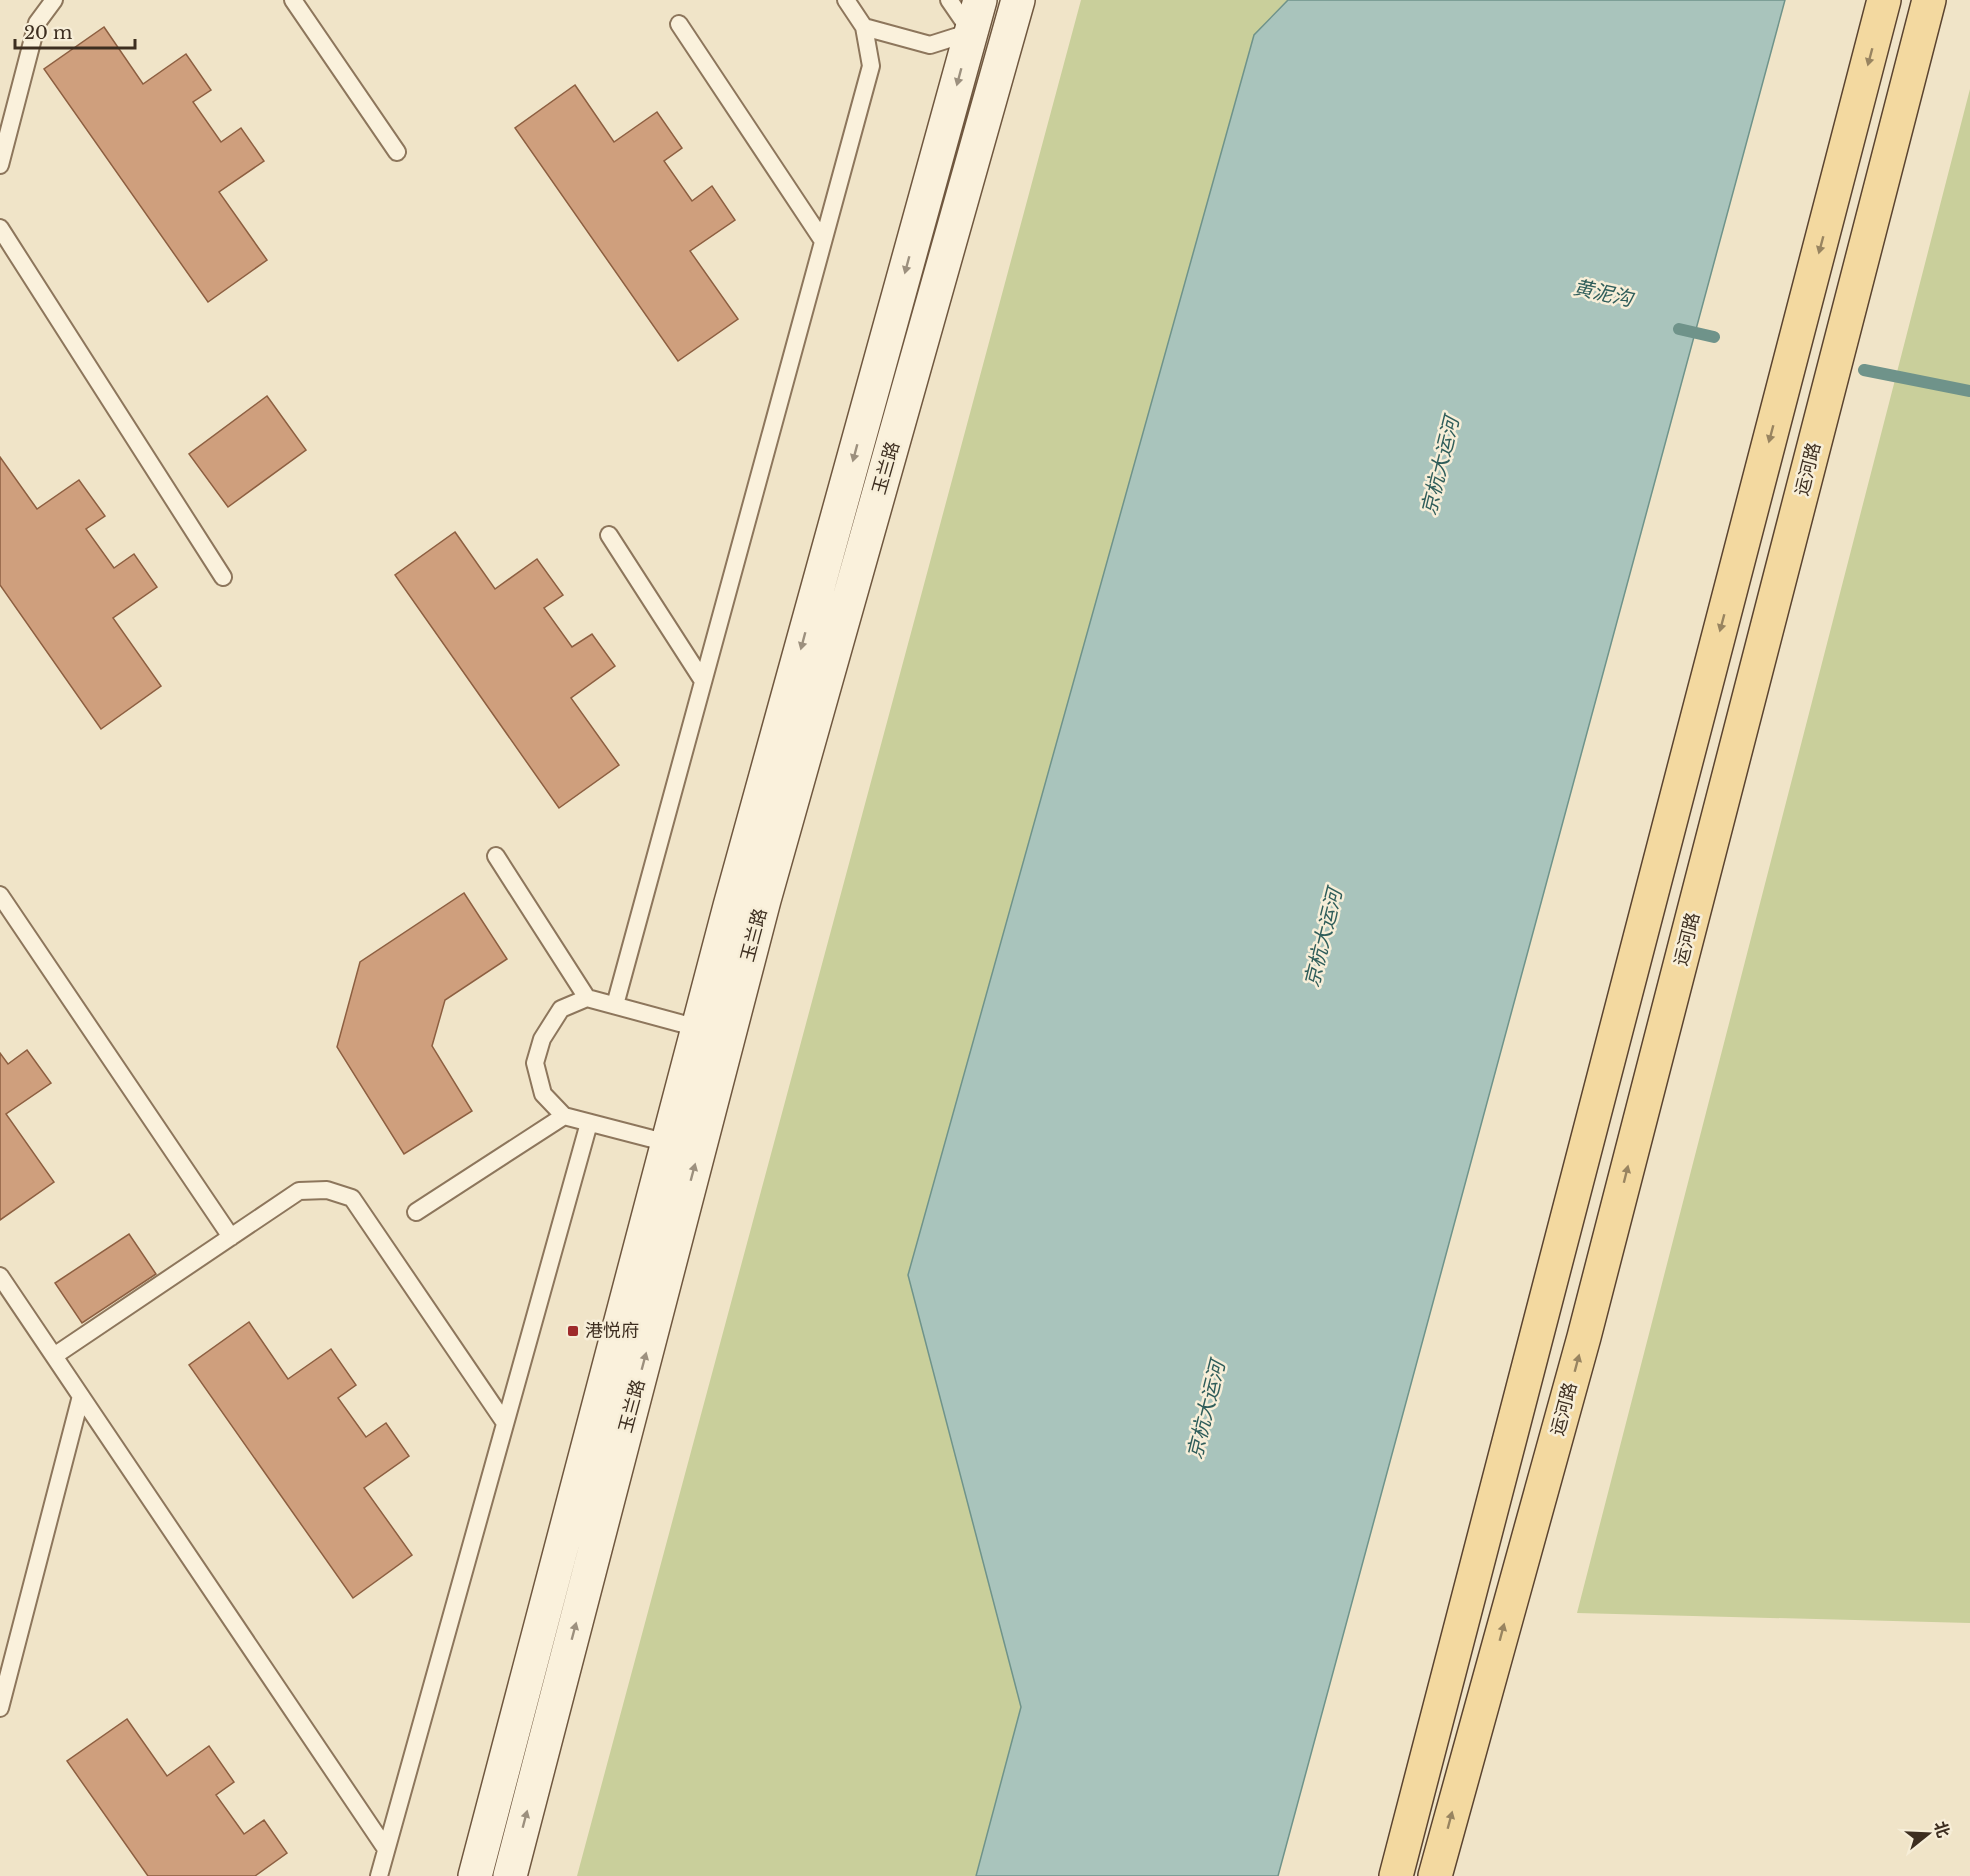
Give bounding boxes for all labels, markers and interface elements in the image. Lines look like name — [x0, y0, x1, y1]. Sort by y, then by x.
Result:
scale bar — [15, 12, 135, 50]
text: 20 m — [24, 22, 72, 44]
one-way arrow — [1864, 47, 1874, 66]
one-way arrow — [954, 68, 963, 86]
one-way arrow — [1815, 236, 1825, 254]
one-way arrow — [902, 256, 911, 274]
water label: 黄泥沟 — [1571, 275, 1637, 311]
water label: 京杭大运河 — [1416, 411, 1465, 517]
one-way arrow — [1766, 425, 1776, 443]
street label: 玉兰路 — [868, 439, 904, 497]
street label: 运河路 — [1791, 440, 1825, 498]
one-way arrow — [850, 444, 859, 462]
one-way arrow — [1717, 614, 1727, 632]
one-way arrow — [798, 631, 808, 650]
water label: 京杭大运河 — [1299, 883, 1348, 989]
street label: 玉兰路 — [736, 906, 772, 964]
street label: 运河路 — [1670, 910, 1704, 968]
one-way arrow — [689, 1163, 698, 1181]
one-way arrow — [1622, 1165, 1631, 1183]
place label: 港悦府 — [585, 1320, 639, 1342]
marker: 港悦府 — [566, 1324, 580, 1338]
one-way arrow — [640, 1351, 649, 1369]
one-way arrow — [1573, 1354, 1582, 1372]
water label: 京杭大运河 — [1182, 1355, 1231, 1461]
street label: 玉兰路 — [614, 1377, 650, 1435]
street label: 运河路 — [1546, 1380, 1582, 1438]
one-way arrow — [569, 1621, 579, 1640]
one-way arrow — [1498, 1623, 1508, 1641]
north arrow — [1898, 1804, 1958, 1864]
one-way arrow — [520, 1810, 530, 1829]
one-way arrow — [1446, 1810, 1456, 1829]
text: 北 — [1930, 1819, 1954, 1840]

